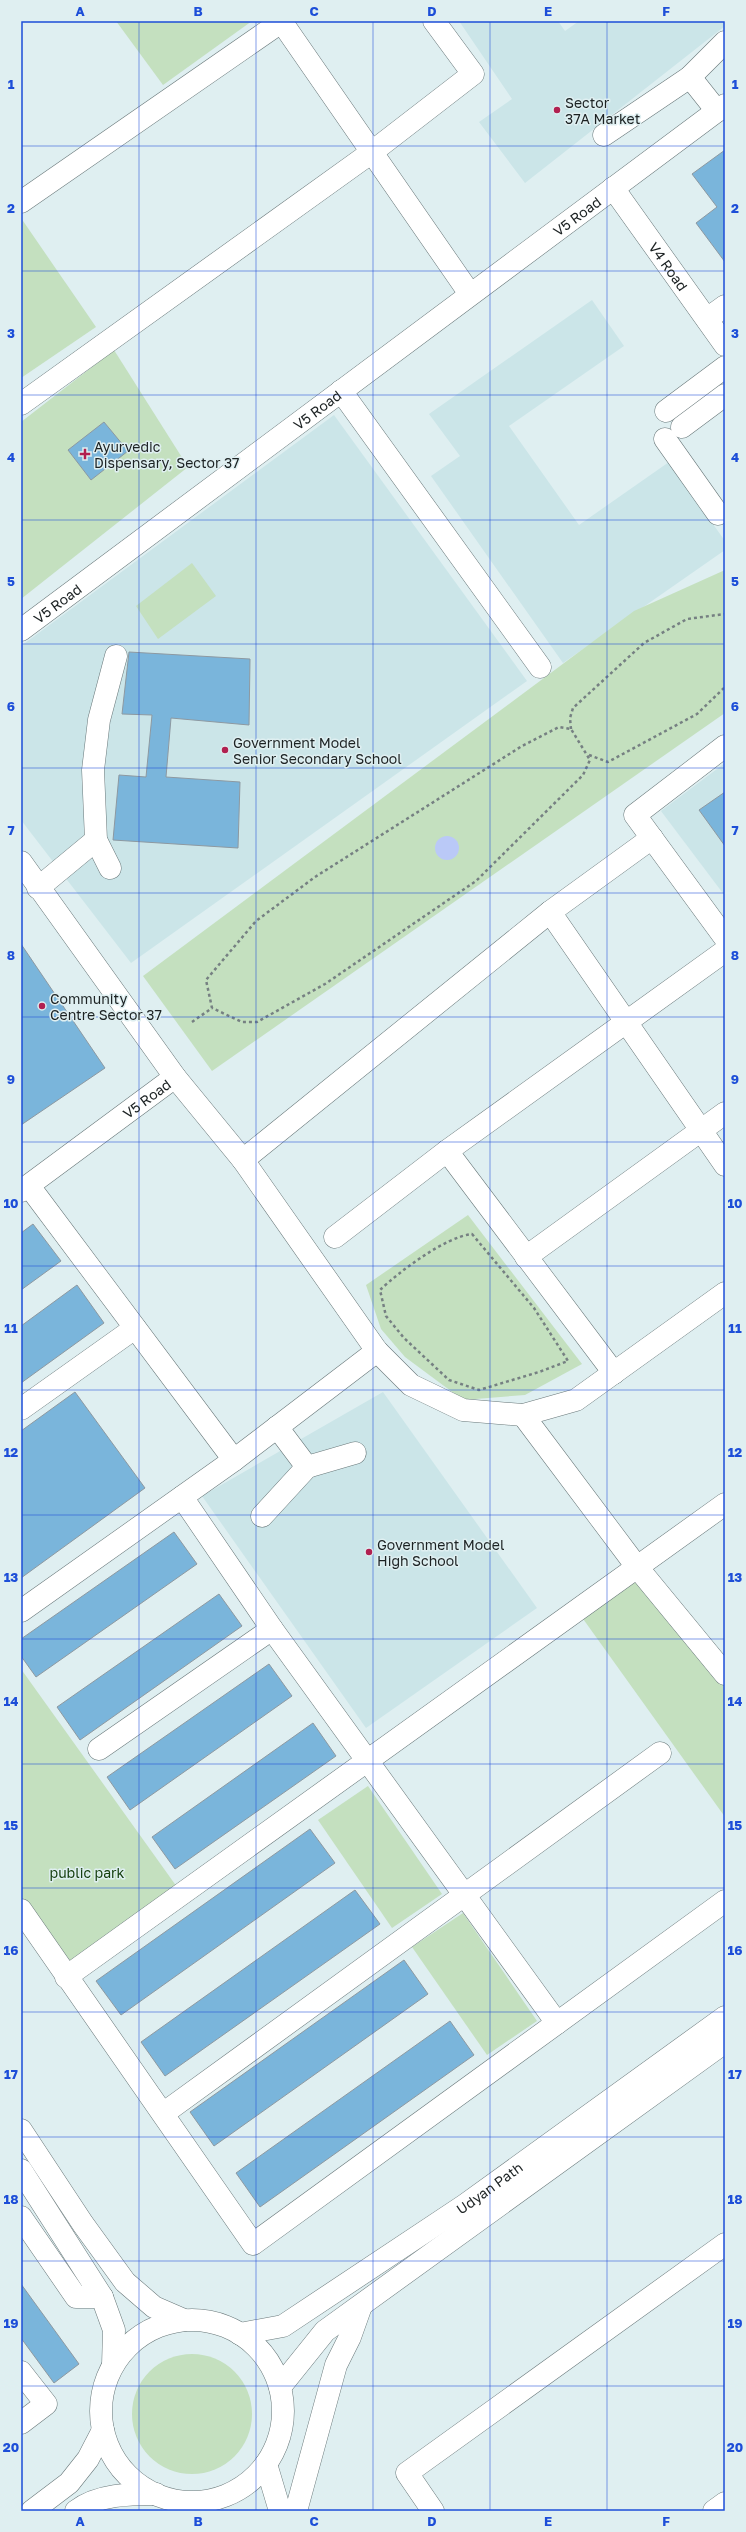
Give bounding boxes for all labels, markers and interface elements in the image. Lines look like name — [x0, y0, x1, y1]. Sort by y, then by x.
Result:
text: A — [75, 3, 85, 19]
text: B — [193, 3, 203, 19]
text: C — [309, 3, 319, 19]
text: D — [427, 3, 437, 19]
text: E — [544, 3, 552, 19]
text: F — [662, 3, 670, 19]
text: 1 — [8, 76, 15, 92]
text: 1 — [732, 76, 739, 92]
place label: Sector 37A Market — [565, 94, 640, 127]
marker: Sector 37A Market — [552, 105, 562, 115]
street label: V5 Road — [549, 192, 604, 239]
text: 2 — [7, 200, 15, 216]
text: 2 — [731, 200, 739, 216]
street label: V4 Road — [646, 239, 692, 294]
text: 3 — [7, 325, 15, 341]
text: 3 — [731, 325, 739, 341]
street label: V5 Road — [290, 386, 344, 433]
place label: Ayurvedic Dispensary, Sector 37 — [94, 438, 240, 471]
marker: Ayurvedic Dispensary, Sector 37 — [79, 448, 91, 460]
text: 4 — [7, 449, 15, 465]
text: 4 — [731, 449, 739, 465]
text: 5 — [7, 573, 15, 589]
text: 5 — [731, 573, 739, 589]
street label: V5 Road — [30, 580, 84, 626]
text: 6 — [7, 698, 15, 714]
text: 6 — [731, 698, 739, 714]
place label: Government Model Senior Secondary School — [233, 734, 402, 767]
marker: Government Model Senior Secondary School — [220, 745, 230, 755]
text: 7 — [7, 822, 15, 838]
text: 7 — [731, 822, 739, 838]
text: 8 — [7, 947, 15, 963]
text: 8 — [731, 947, 739, 963]
place label: Community Centre Sector 37 — [50, 990, 162, 1023]
marker: Community Centre Sector 37 — [37, 1001, 47, 1011]
text: 9 — [7, 1071, 15, 1087]
text: 9 — [731, 1071, 739, 1087]
street label: V5 Road — [119, 1075, 174, 1121]
text: 10 — [3, 1195, 19, 1211]
text: 10 — [727, 1195, 743, 1211]
text: 11 — [4, 1320, 18, 1336]
text: 11 — [728, 1320, 742, 1336]
text: 12 — [4, 1444, 18, 1460]
text: 12 — [728, 1444, 742, 1460]
place label: Government Model High School — [377, 1536, 504, 1569]
marker: Government Model High School — [364, 1547, 374, 1557]
text: 13 — [4, 1569, 18, 1585]
text: 13 — [728, 1569, 742, 1585]
text: 14 — [4, 1693, 18, 1709]
text: 14 — [728, 1693, 742, 1709]
text: 15 — [4, 1817, 18, 1833]
text: 15 — [728, 1817, 742, 1833]
park label: public park — [50, 1864, 125, 1881]
text: 16 — [4, 1942, 18, 1958]
text: 16 — [728, 1942, 742, 1958]
text: 17 — [4, 2066, 18, 2082]
text: 17 — [728, 2066, 742, 2082]
street label: Udyan Path — [453, 2158, 525, 2217]
text: 18 — [3, 2191, 19, 2207]
text: 18 — [727, 2191, 743, 2207]
text: 19 — [4, 2315, 18, 2331]
text: 19 — [728, 2315, 742, 2331]
text: 20 — [3, 2439, 19, 2455]
text: 20 — [727, 2439, 743, 2455]
text: A — [75, 2513, 85, 2529]
text: B — [193, 2513, 203, 2529]
text: C — [309, 2513, 319, 2529]
text: D — [427, 2513, 437, 2529]
text: E — [544, 2513, 552, 2529]
text: F — [662, 2513, 670, 2529]

